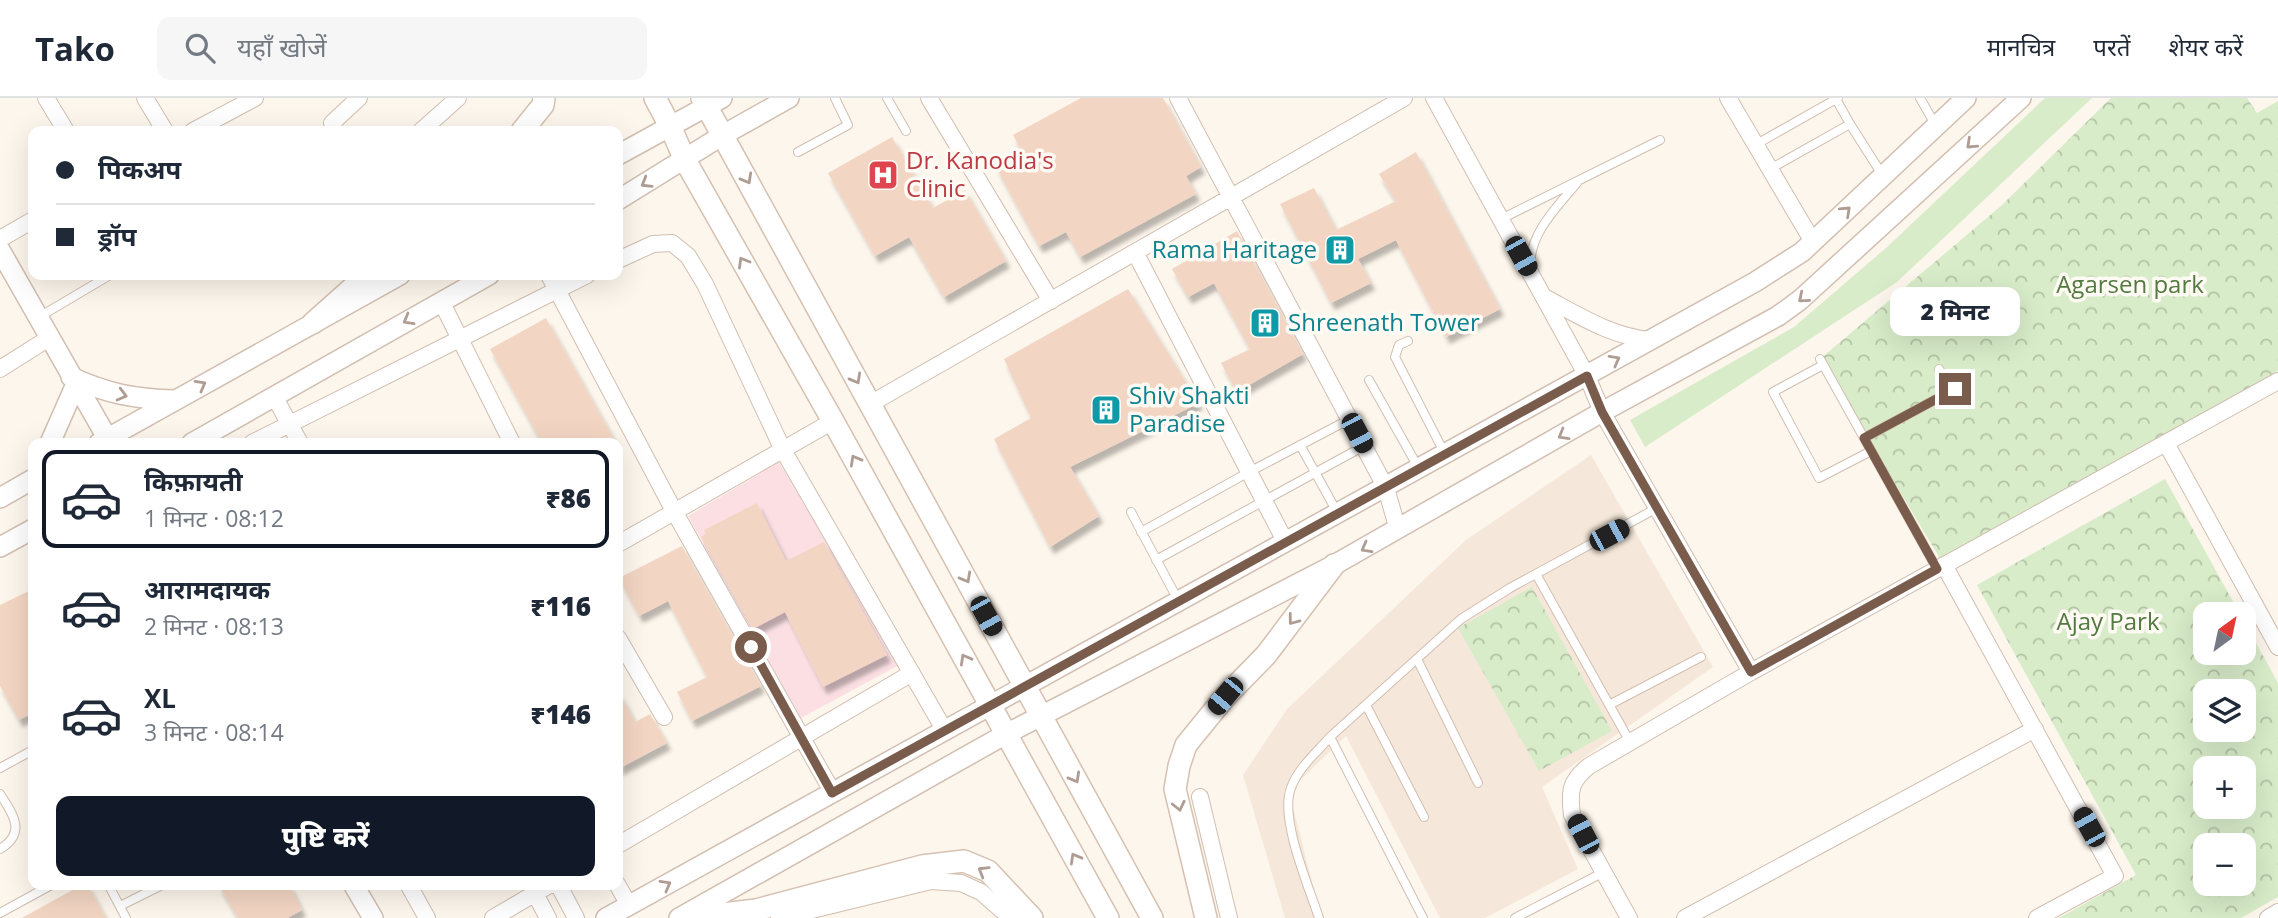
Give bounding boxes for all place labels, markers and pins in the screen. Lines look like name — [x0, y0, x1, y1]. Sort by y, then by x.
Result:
place label: Dr. Kanodia's Clinic — [906, 143, 1054, 204]
hospital icon: Dr. Kanodia's Clinic — [866, 158, 900, 192]
place label: Rama Haritage — [1152, 232, 1317, 265]
building icon: Rama Haritage — [1323, 233, 1357, 267]
place label: Shreenath Tower — [1288, 305, 1480, 338]
building icon: Shreenath Tower — [1248, 306, 1282, 340]
place label: Shiv Shakti Paradise — [1129, 378, 1250, 439]
building icon: Shiv Shakti Paradise — [1089, 393, 1123, 427]

